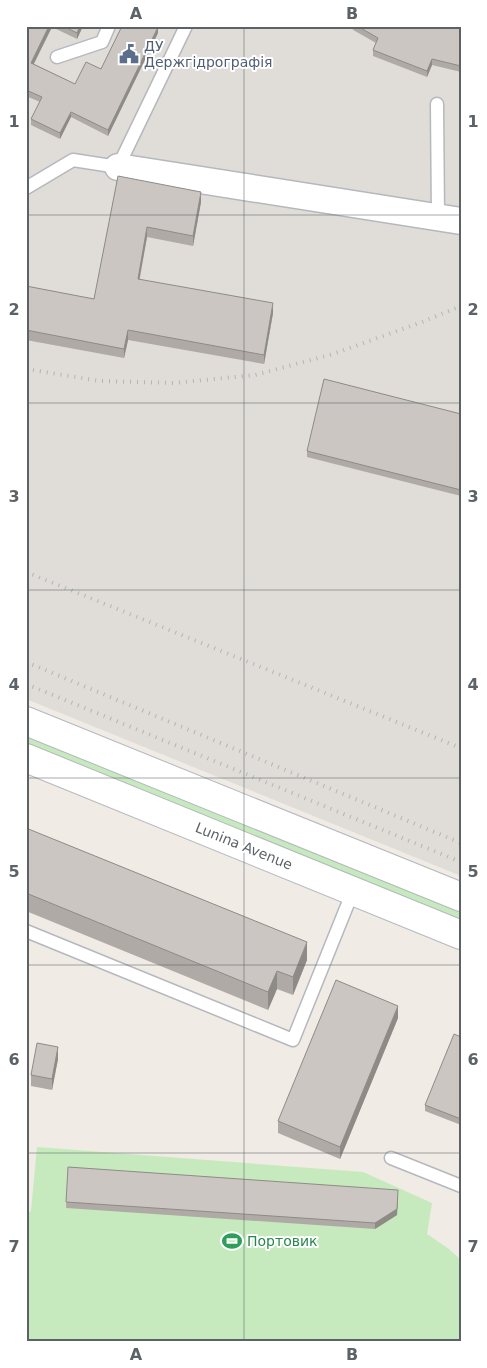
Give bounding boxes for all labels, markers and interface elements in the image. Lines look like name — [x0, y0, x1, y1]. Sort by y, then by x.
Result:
text: A — [130, 4, 143, 23]
text: B — [346, 4, 358, 23]
place label: ДУ Держгідрографія — [144, 38, 273, 70]
public building icon: ДУ Держгідрографія — [118, 43, 140, 65]
text: 1 — [8, 112, 20, 131]
text: 1 — [467, 112, 479, 131]
text: 2 — [8, 300, 20, 319]
text: 2 — [467, 300, 479, 319]
text: 3 — [8, 487, 20, 506]
text: 3 — [467, 487, 479, 506]
text: 4 — [8, 675, 20, 694]
text: 4 — [467, 675, 479, 694]
street label: Lunina Avenue — [193, 819, 295, 873]
text: 5 — [8, 862, 20, 881]
text: 5 — [467, 862, 479, 881]
text: 6 — [8, 1050, 20, 1069]
text: 6 — [467, 1050, 479, 1069]
sports icon: Портовик — [221, 1230, 243, 1252]
place label: Портовик — [247, 1233, 318, 1249]
text: 7 — [8, 1237, 20, 1256]
text: 7 — [467, 1237, 479, 1256]
text: A — [130, 1345, 143, 1364]
text: B — [346, 1345, 358, 1364]

